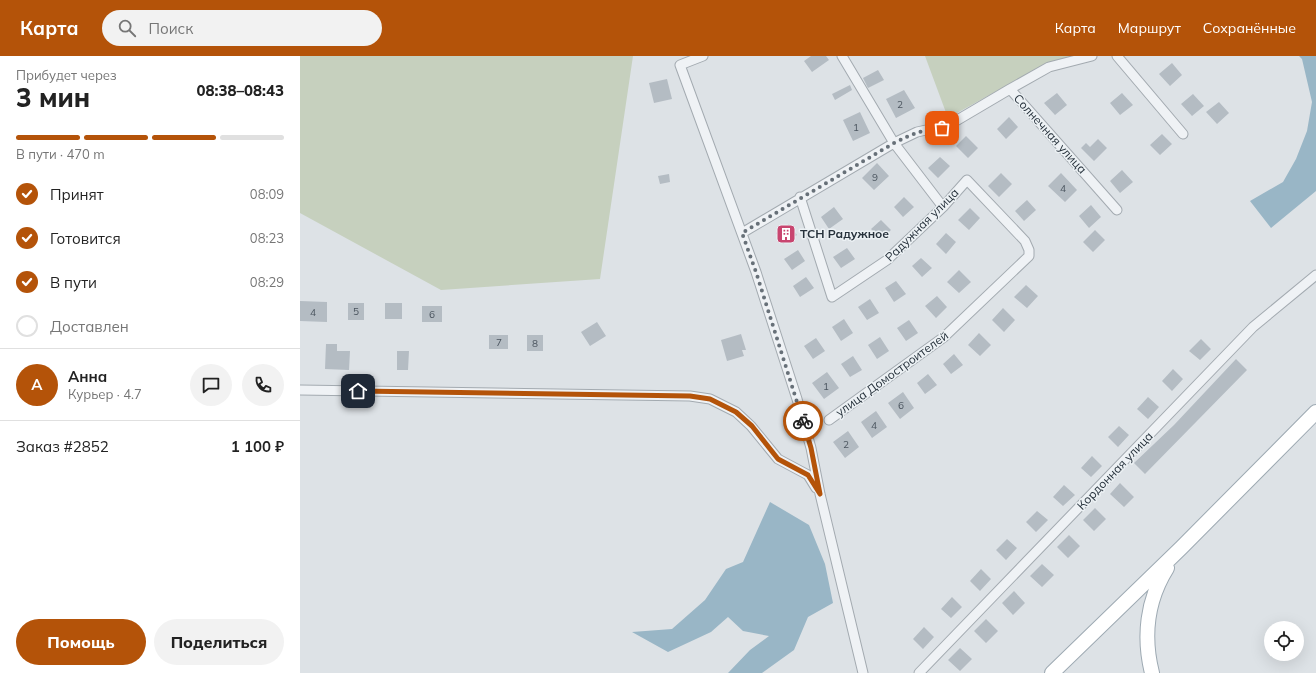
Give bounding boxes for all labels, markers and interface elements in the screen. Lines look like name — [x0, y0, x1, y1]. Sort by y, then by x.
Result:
search box — [102, 10, 382, 46]
text: Карта — [20, 16, 78, 40]
icon: search — [116, 17, 138, 39]
text: Поиск — [148, 19, 193, 38]
text: Карта — [1055, 19, 1096, 37]
text: Маршрут — [1118, 19, 1181, 37]
text: Сохранённые — [1203, 19, 1296, 37]
text: Прибудет через — [16, 67, 117, 83]
text: 3 мин — [16, 81, 90, 114]
text: 08:38–08:43 — [197, 81, 284, 100]
street label: Солнечная улица — [1011, 91, 1090, 176]
house number: 2 — [897, 98, 903, 111]
pin — [925, 111, 959, 145]
icon: bag — [931, 117, 953, 139]
house number: 1 — [853, 121, 859, 134]
text: В пути · 470 m — [16, 146, 105, 162]
house number: 9 — [872, 171, 878, 184]
house number: 4 — [1060, 182, 1066, 195]
icon: check — [16, 183, 38, 205]
text: Принят — [50, 185, 104, 204]
street label: Радужная улица — [882, 185, 961, 264]
text: 08:09 — [250, 186, 284, 202]
building icon: ТСН Радужное — [775, 223, 797, 245]
place label: ТСН Радужное — [800, 226, 889, 241]
icon: check — [16, 227, 38, 249]
text: Готовится — [50, 229, 121, 248]
text: 08:23 — [250, 230, 284, 246]
icon: check — [16, 271, 38, 293]
text: В пути — [50, 273, 97, 292]
text: 08:29 — [250, 274, 284, 290]
house number: 5 — [353, 305, 359, 318]
house number: 4 — [310, 306, 316, 319]
house number: 6 — [429, 308, 435, 321]
text: Доставлен — [50, 317, 129, 336]
street label: улица Домостроителей — [832, 328, 951, 420]
house number: 7 — [496, 336, 502, 349]
house number: 8 — [532, 337, 538, 350]
button: chat — [190, 364, 232, 406]
button: phone — [242, 364, 284, 406]
text: Анна — [68, 367, 107, 386]
pin — [341, 374, 375, 408]
text: А — [31, 375, 43, 394]
icon: home — [347, 380, 369, 402]
house number: 1 — [823, 380, 829, 393]
text: Курьер · 4.7 — [68, 386, 142, 402]
house number: 6 — [898, 399, 904, 412]
courier — [783, 401, 823, 441]
icon: bike — [792, 410, 814, 432]
house number: 4 — [871, 419, 877, 432]
street label: Кордонная улица — [1074, 428, 1156, 513]
text: Заказ #2852 — [16, 437, 109, 456]
text: 1 100 ₽ — [231, 437, 284, 456]
house number: 2 — [843, 438, 849, 451]
button: Помощь — [16, 619, 146, 665]
button: Поделиться — [154, 619, 284, 665]
map controls — [1264, 621, 1304, 661]
button: locate — [1264, 621, 1304, 661]

